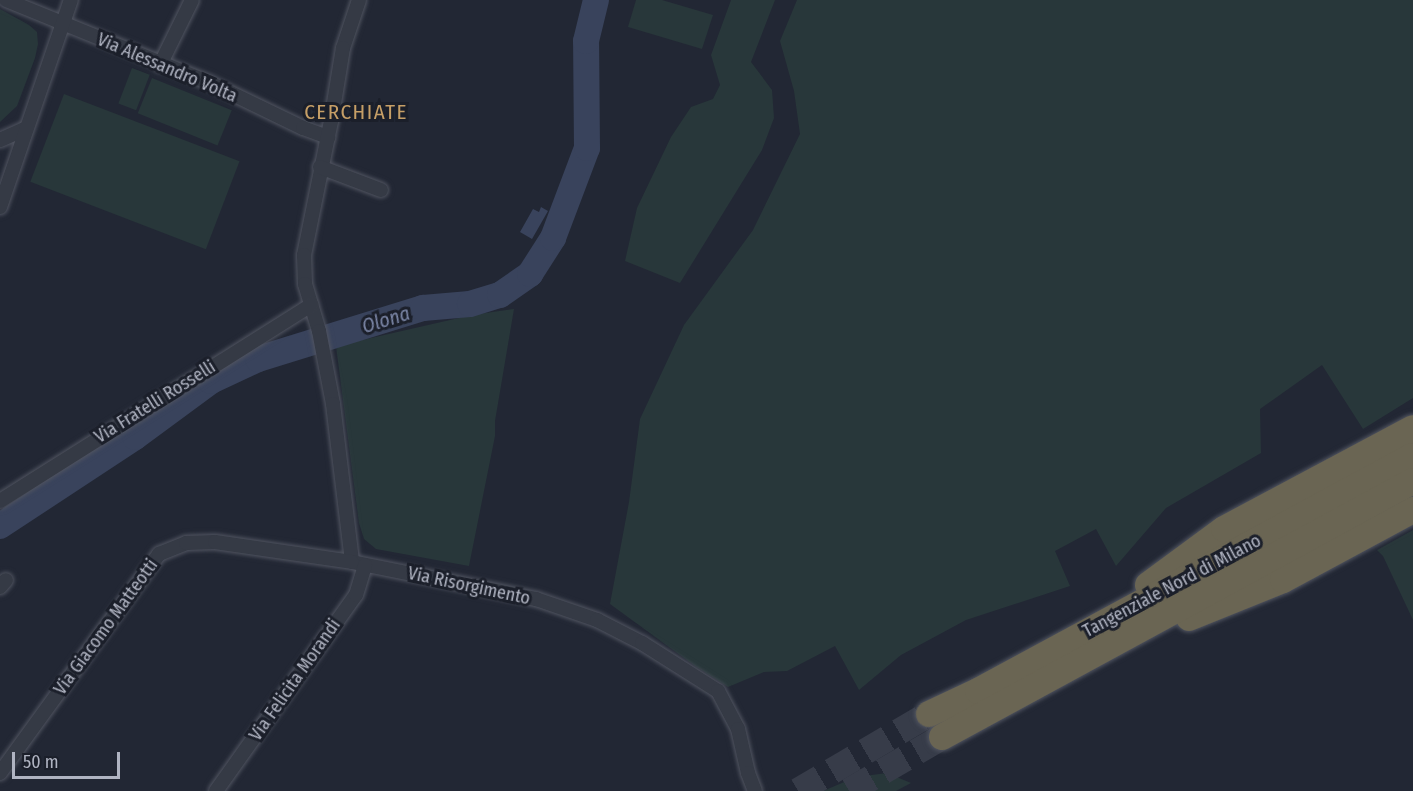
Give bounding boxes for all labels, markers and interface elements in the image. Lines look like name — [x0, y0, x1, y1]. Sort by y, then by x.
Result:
street label: Via Alessandro Volta — [94, 29, 240, 107]
district label: CERCHIATE — [304, 99, 408, 125]
water label: Olona — [359, 301, 413, 339]
street label: Via Fratelli Rosselli — [91, 356, 219, 448]
street label: Tangenziale Nord di Milano — [1079, 530, 1265, 642]
street label: Via Giacomo Matteotti — [49, 555, 163, 699]
street label: Via Risorgimento — [406, 562, 532, 610]
street label: Via Felicita Morandi — [245, 615, 345, 745]
scale bar — [15, 740, 123, 778]
text: 50 m — [23, 751, 59, 773]

